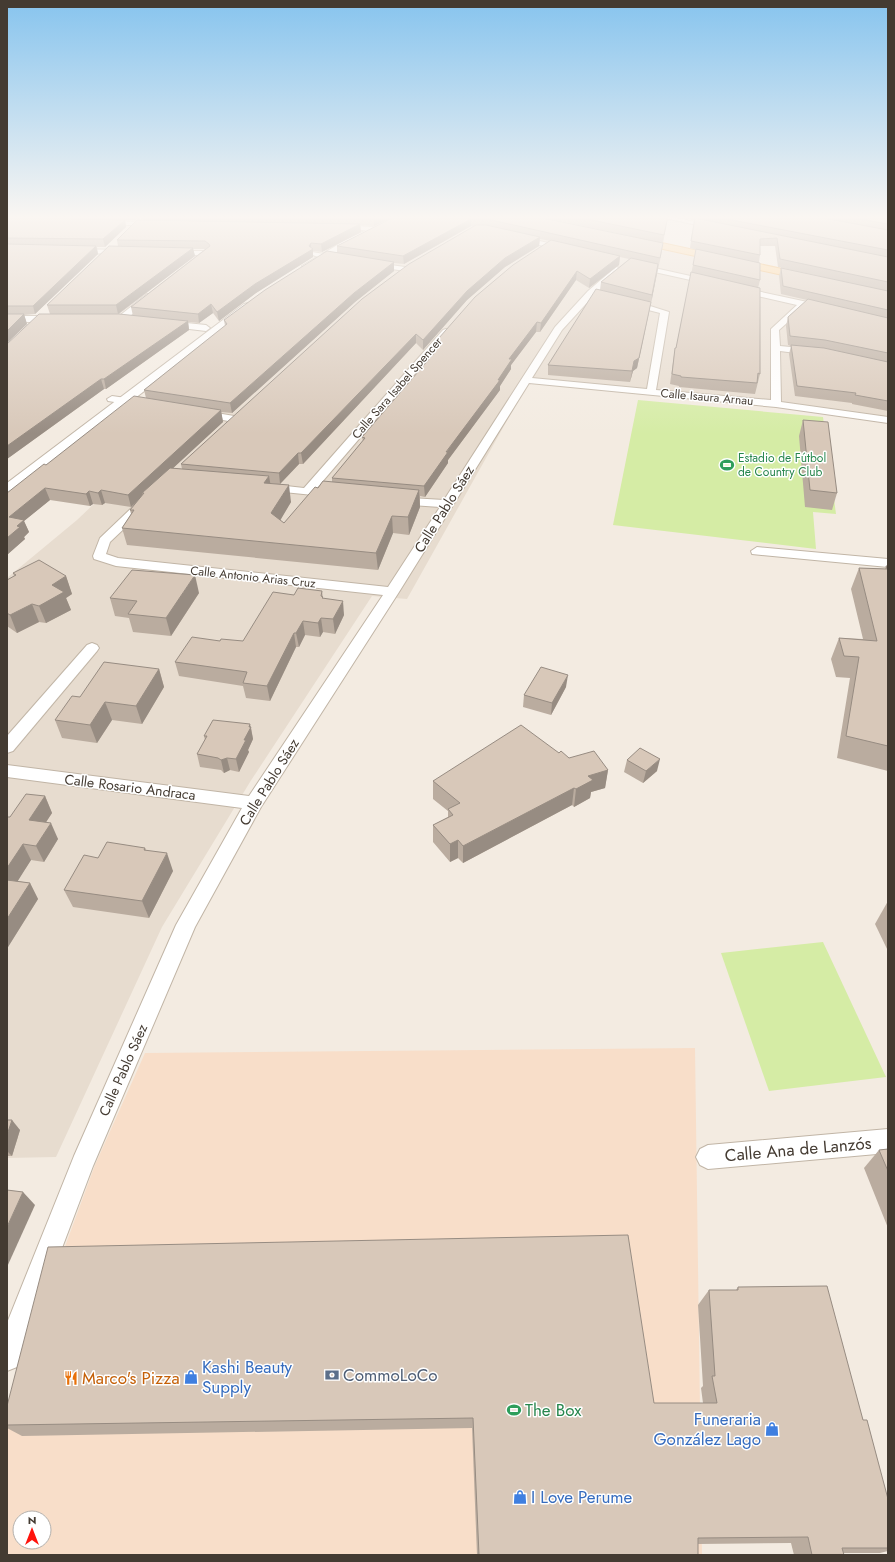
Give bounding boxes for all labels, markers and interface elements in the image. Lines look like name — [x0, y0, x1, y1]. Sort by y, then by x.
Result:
street label: Calle Sara Isabel Spencer — [348, 332, 447, 443]
street label: Calle Isaura Arnau — [660, 384, 754, 410]
place label: Estadio de Fútbol de Country Club — [738, 449, 826, 481]
sports icon: Estadio de Fútbol de Country Club — [719, 457, 735, 473]
street label: Calle Pablo Sáez — [409, 461, 479, 556]
street label: Calle Antonio Arias Cruz — [189, 561, 317, 593]
street label: Calle Pablo Sáez — [234, 734, 304, 829]
street label: Calle Rosario Andraca — [63, 769, 197, 805]
street label: Calle Pablo Sáez — [94, 1020, 153, 1119]
street label: Calle Ana de Lanzós — [724, 1131, 872, 1167]
place label: Kashi Beauty Supply — [202, 1355, 293, 1399]
place label: CommoLoCo — [343, 1363, 438, 1387]
place label: Marco's Pizza — [82, 1366, 180, 1390]
bank icon: CommoLoCo — [324, 1367, 340, 1383]
shop icon: Kashi Beauty Supply — [183, 1369, 199, 1385]
restaurant icon: Marco's Pizza — [63, 1370, 79, 1386]
place label: The Box — [525, 1398, 582, 1422]
sports icon: The Box — [506, 1402, 522, 1418]
place label: Funeraria González Lago — [653, 1407, 761, 1451]
shop icon: Funeraria González Lago — [764, 1421, 780, 1437]
place label: I Love Perume — [531, 1485, 633, 1509]
shop icon: I Love Perume — [512, 1489, 528, 1505]
north arrow — [12, 1510, 52, 1550]
text: N — [28, 1512, 36, 1528]

